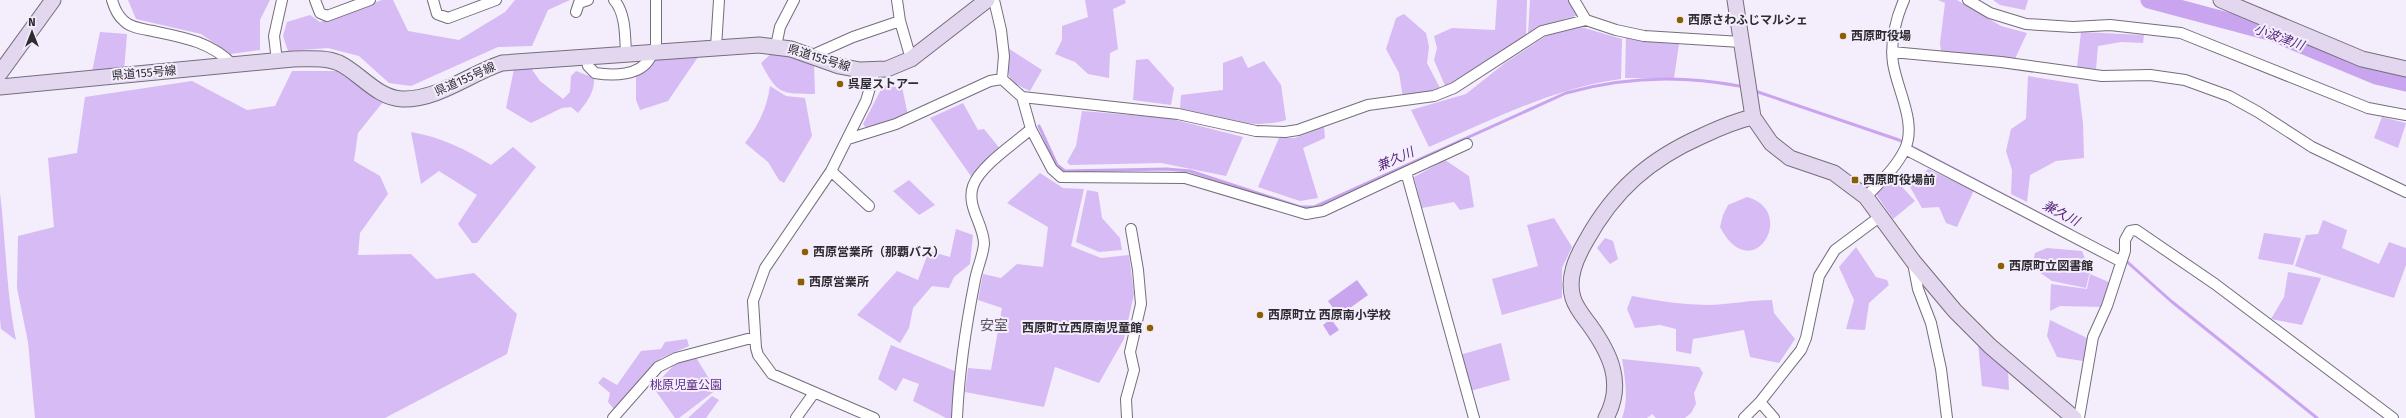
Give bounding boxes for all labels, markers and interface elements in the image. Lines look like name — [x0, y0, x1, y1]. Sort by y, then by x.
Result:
north arrow — [12, 12, 52, 52]
place label: 西原さわふじマルシェ — [1688, 13, 1808, 27]
marker: 西原さわふじマルシェ — [1675, 15, 1685, 25]
text: N — [28, 16, 36, 29]
water label: 小波津川 — [2252, 21, 2308, 54]
place label: 西原町役場 — [1851, 29, 1911, 43]
marker: 西原町役場 — [1838, 31, 1848, 41]
street label: 県道155号線 — [786, 42, 852, 74]
street label: 県道155号線 — [432, 59, 498, 99]
street label: 県道155号線 — [111, 63, 177, 83]
place label: 呉屋ストアー — [848, 77, 919, 91]
marker: 呉屋ストアー — [835, 79, 845, 89]
water label: 兼久川 — [1374, 143, 1418, 174]
place label: 西原町役場前 — [1863, 173, 1935, 187]
marker: 西原町役場前 — [1850, 175, 1860, 185]
water label: 兼久川 — [2040, 197, 2083, 230]
place label: 西原営業所（那覇バス） — [813, 245, 945, 259]
marker: 西原営業所（那覇バス） — [800, 247, 810, 257]
place label: 西原町立図書館 — [2009, 259, 2093, 273]
marker: 西原町立図書館 — [1996, 261, 2006, 271]
place label: 西原営業所 — [809, 275, 869, 289]
marker: 西原営業所 — [796, 277, 806, 287]
place label: 西原町立 西原南小学校 — [1268, 308, 1391, 322]
marker: 西原町立 西原南小学校 — [1255, 310, 1265, 320]
district label: 安室 — [980, 317, 1008, 334]
place label: 西原町立西原南児童館 — [1022, 321, 1142, 335]
marker: 西原町立西原南児童館 — [1145, 323, 1155, 333]
park label: 桃原児童公園 — [650, 378, 722, 392]

